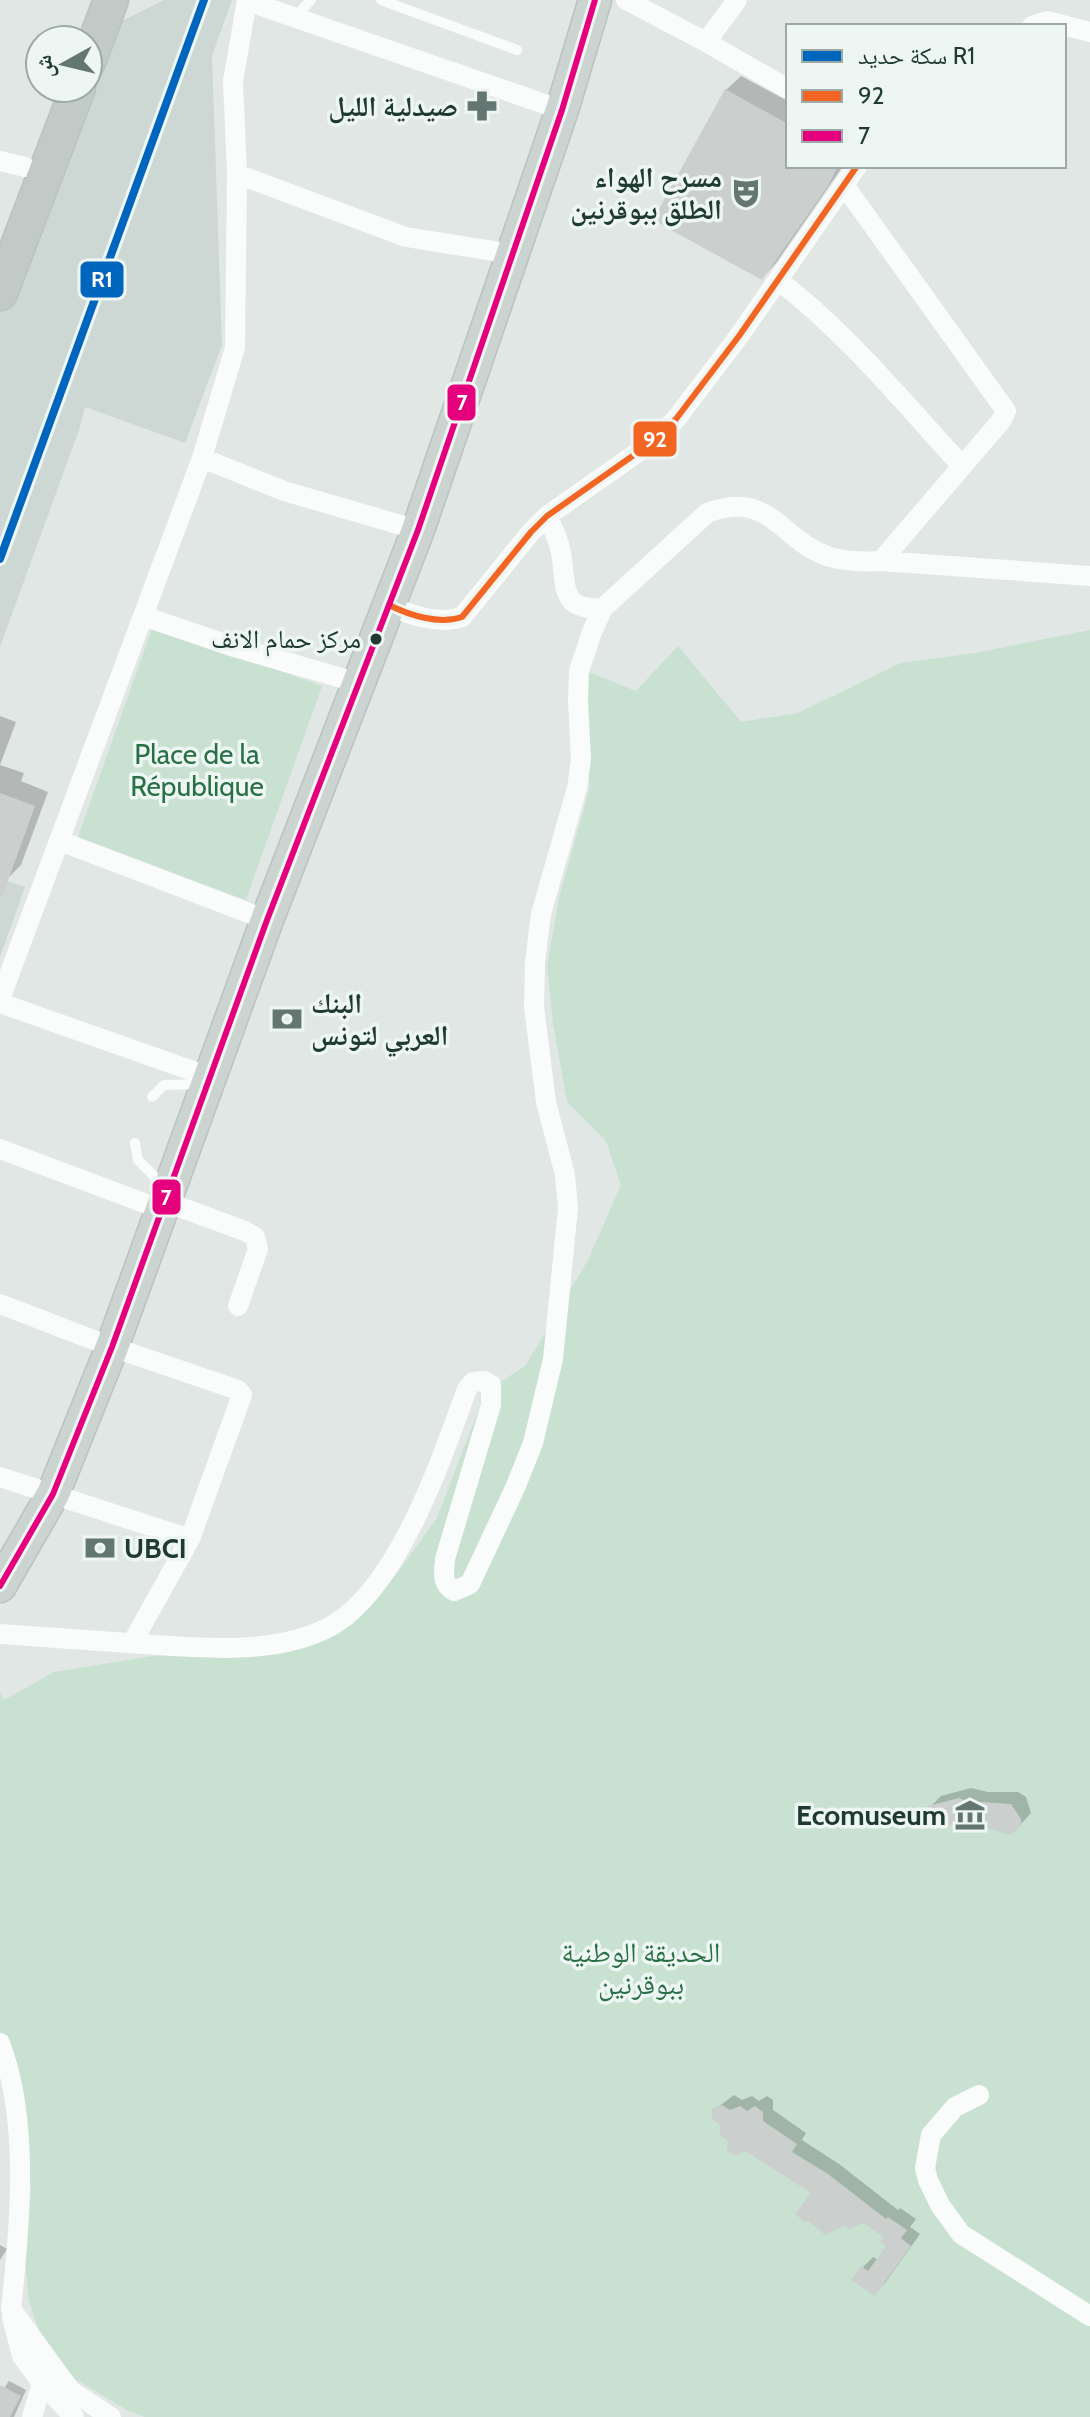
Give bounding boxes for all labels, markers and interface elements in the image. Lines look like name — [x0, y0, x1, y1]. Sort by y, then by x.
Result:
north arrow — [24, 24, 104, 104]
legend — [786, 24, 1066, 168]
text: سكة حديد R1 — [858, 41, 975, 70]
text: ش — [30, 53, 60, 80]
text: 92 — [858, 81, 884, 110]
place label: صيدلية الليل — [328, 89, 458, 124]
pharmacy icon: صيدلية الليل — [465, 89, 499, 123]
text: 7 — [858, 121, 870, 150]
place label: مسرح الهواء الطلق ببوقرنين — [570, 160, 722, 227]
theatre icon: مسرح الهواء الطلق ببوقرنين — [729, 176, 763, 210]
line badge: R1 — [79, 260, 125, 299]
text: R1 — [91, 266, 113, 293]
line badge: 7 — [446, 383, 477, 422]
text: 7 — [456, 389, 468, 416]
line badge: 92 — [632, 420, 678, 458]
text: 92 — [643, 426, 667, 453]
place label: مركز حمام الانف — [211, 623, 361, 657]
marker: مركز حمام الانف — [368, 631, 384, 647]
park label: Place de la République — [130, 737, 264, 803]
place label: البنك العربي لتونس — [311, 986, 449, 1058]
bank icon: البنك العربي لتونس — [270, 1002, 304, 1036]
line badge: 7 — [151, 1178, 182, 1216]
text: 7 — [160, 1184, 172, 1211]
bank icon: UBCI — [83, 1531, 117, 1565]
place label: UBCI — [124, 1531, 187, 1565]
place label: Ecomuseum — [796, 1798, 946, 1832]
museum icon: Ecomuseum — [953, 1798, 987, 1832]
park label: الحديقة الوطنية ببوقرنين — [561, 1935, 721, 2002]

